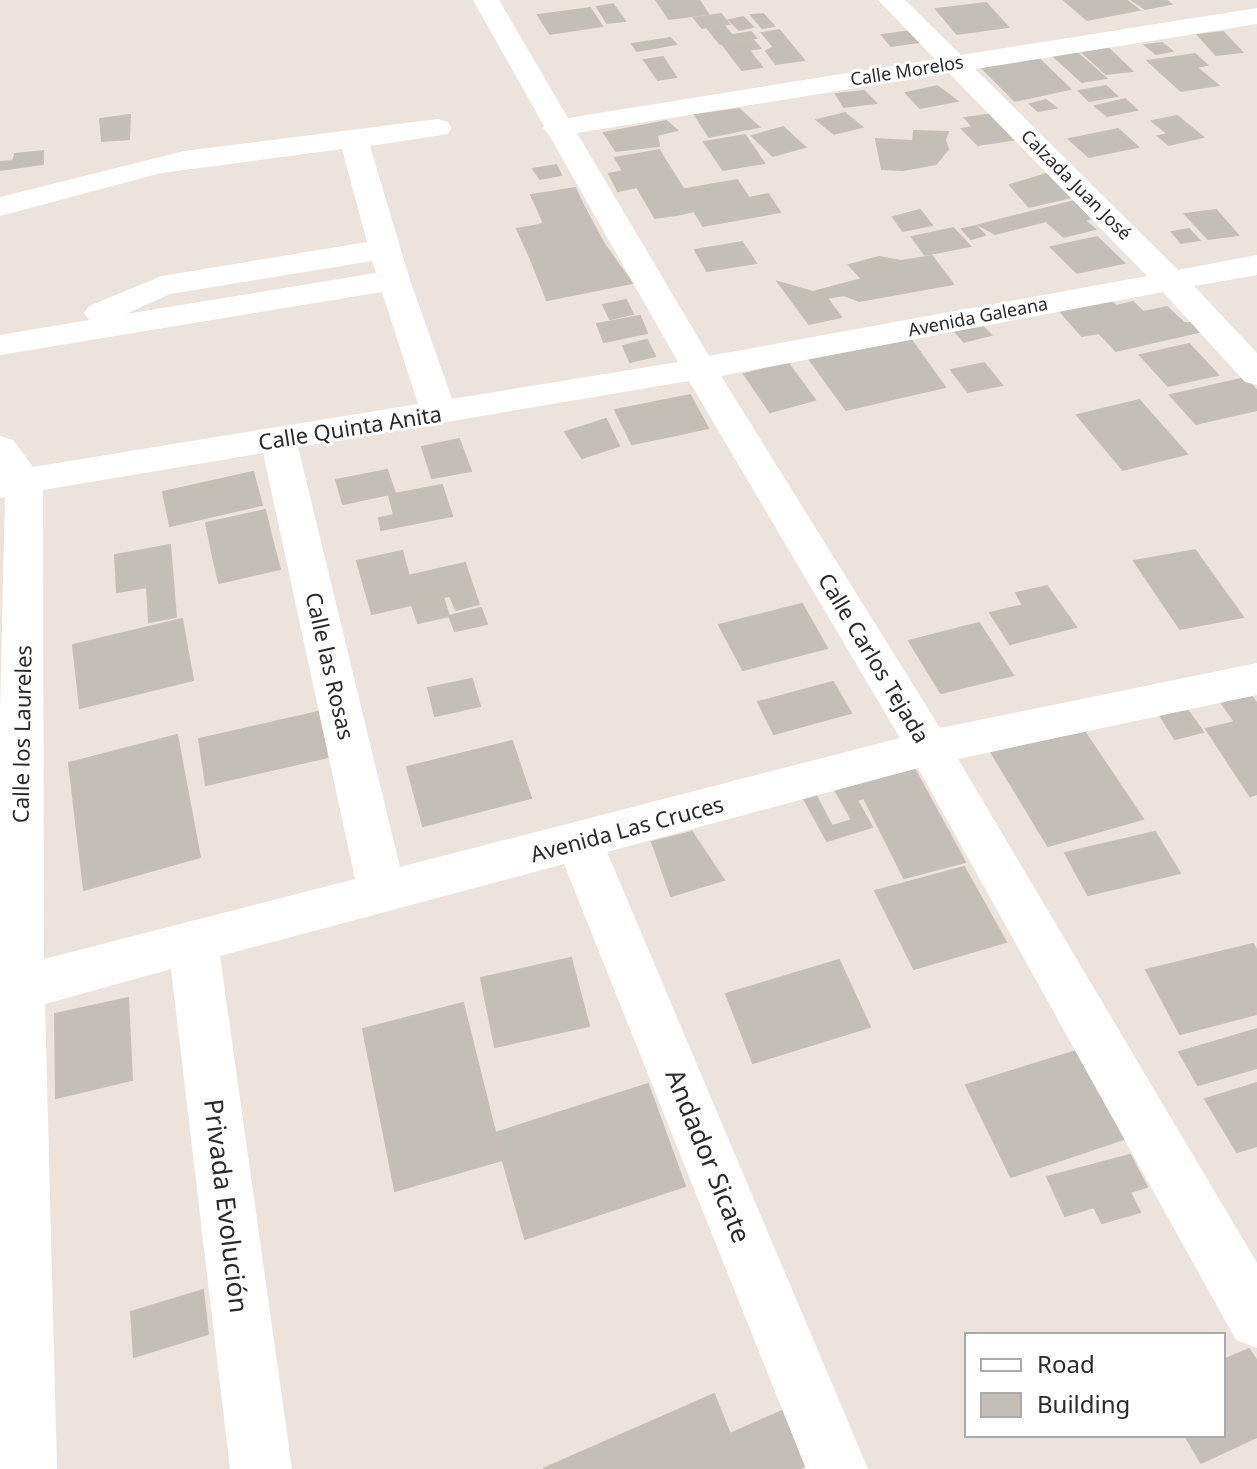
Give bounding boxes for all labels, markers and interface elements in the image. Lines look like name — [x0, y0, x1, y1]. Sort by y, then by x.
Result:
street label: Calle Morelos — [849, 49, 965, 91]
street label: Calzada Juan José — [1016, 124, 1137, 245]
street label: Avenida Galeana — [906, 291, 1050, 341]
street label: Calle Quinta Anita — [256, 398, 444, 456]
street label: Calle Carlos Tejada — [812, 567, 937, 748]
street label: Calle las Rosas — [299, 589, 363, 742]
street label: Calle los Laureles — [4, 645, 38, 823]
street label: Avenida Las Cruces — [527, 788, 727, 868]
street label: Andador Sicate — [658, 1063, 760, 1248]
street label: Privada Evolución — [196, 1097, 258, 1315]
legend — [965, 1333, 1225, 1437]
text: Road — [1037, 1347, 1095, 1380]
text: Building — [1037, 1387, 1130, 1420]

